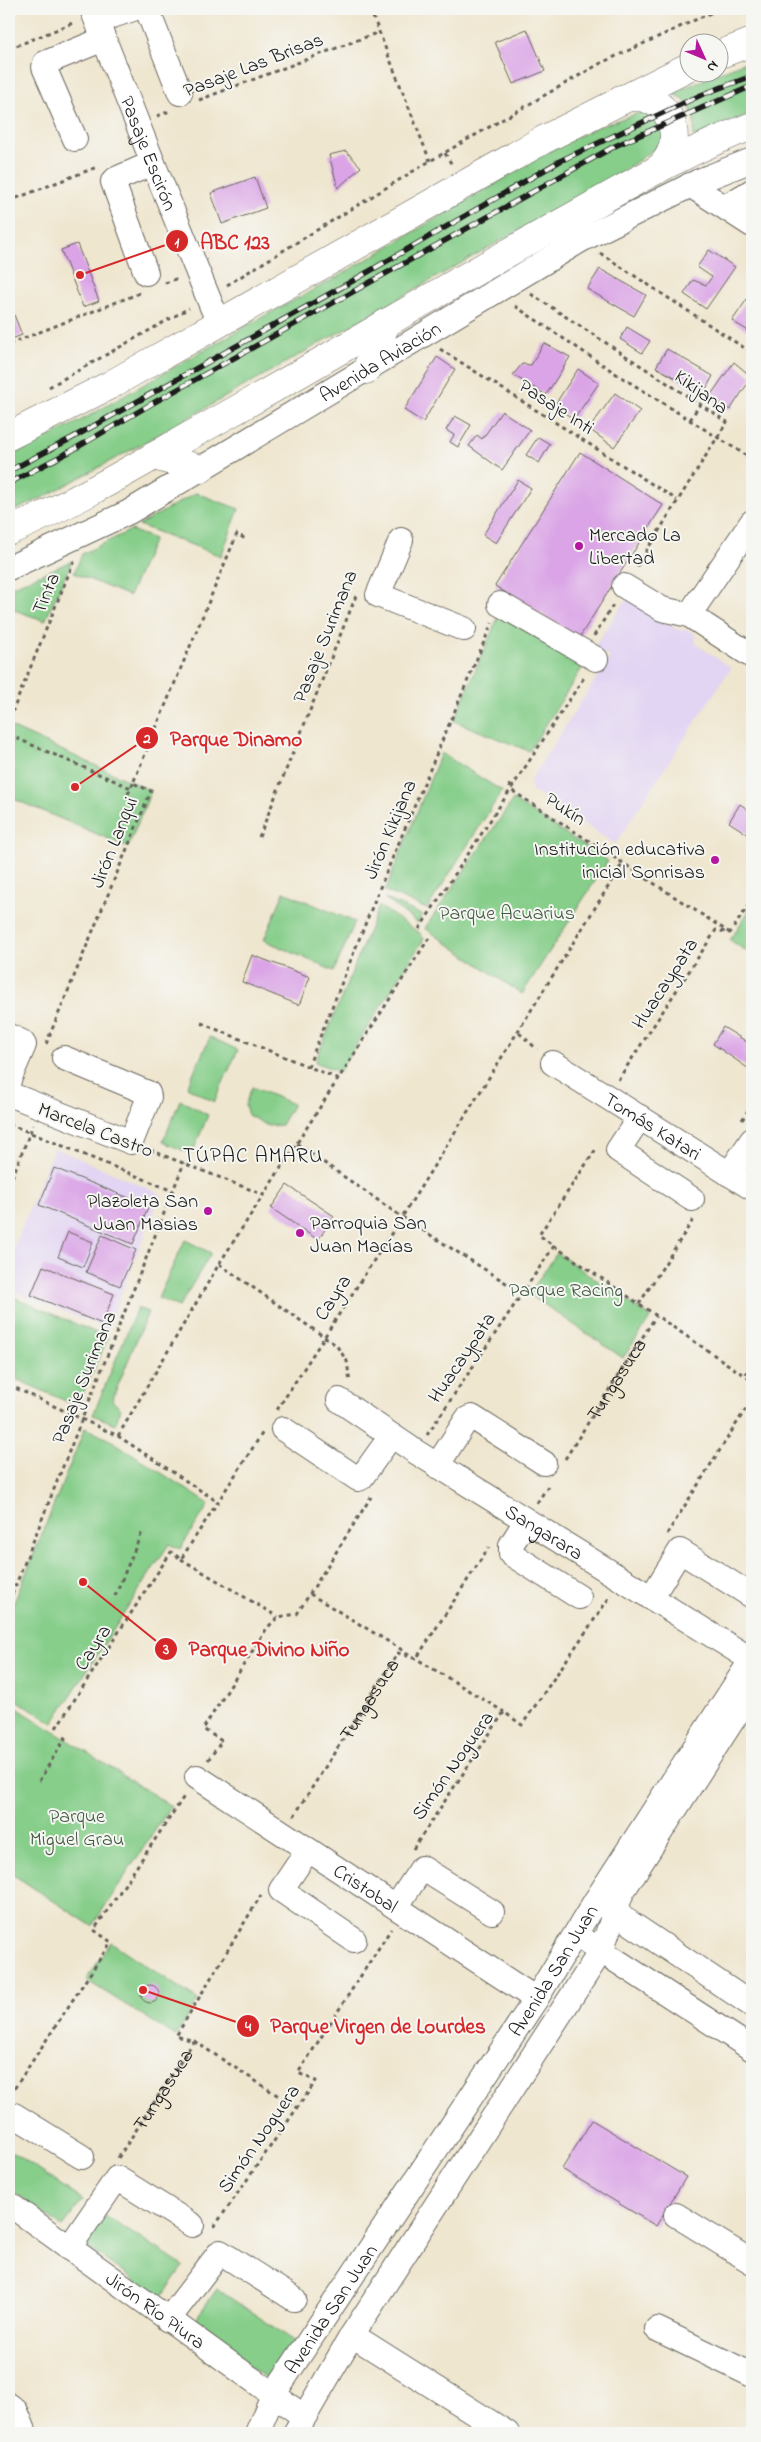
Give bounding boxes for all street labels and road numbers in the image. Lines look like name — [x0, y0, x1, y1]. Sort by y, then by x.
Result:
street label: Pasaje Las Brisas — [180, 26, 328, 106]
street label: Pasaje Escirón — [111, 92, 183, 216]
street label: Avenida Aviación — [315, 315, 447, 411]
street label: Kikijana — [667, 363, 734, 423]
street label: Pasaje Inti — [512, 373, 599, 443]
street label: Pasaje Surimana — [286, 566, 366, 708]
street label: Tinta — [26, 569, 69, 619]
street label: Jirón Kikijana — [357, 776, 425, 884]
street label: Pukín — [538, 786, 591, 834]
street label: Jirón Lanqui — [84, 793, 147, 893]
street label: Huacaypata — [626, 933, 707, 1036]
street label: Tomás Katari — [597, 1086, 706, 1169]
street label: Marcela Castro — [33, 1096, 157, 1167]
street label: Cayra — [308, 1270, 360, 1327]
street label: Pasaje Surimana — [45, 1307, 125, 1449]
street label: Huacaypata — [422, 1307, 504, 1410]
street label: Tungasuca — [581, 1333, 655, 1427]
street label: Sangarara — [498, 1498, 588, 1569]
street label: Cayra — [68, 1620, 120, 1677]
street label: Tungasuca — [334, 1653, 408, 1747]
street label: Simón Noguera — [406, 1706, 503, 1828]
street label: Cristobal — [326, 1858, 403, 1922]
street label: Avenida San Juan — [503, 1900, 607, 2043]
street label: Tungasuca — [127, 2044, 202, 2137]
street label: Simón Noguera — [212, 2079, 309, 2201]
street label: Avenida San Juan — [279, 2239, 386, 2381]
street label: Jirón Río Piura — [98, 2266, 210, 2358]

